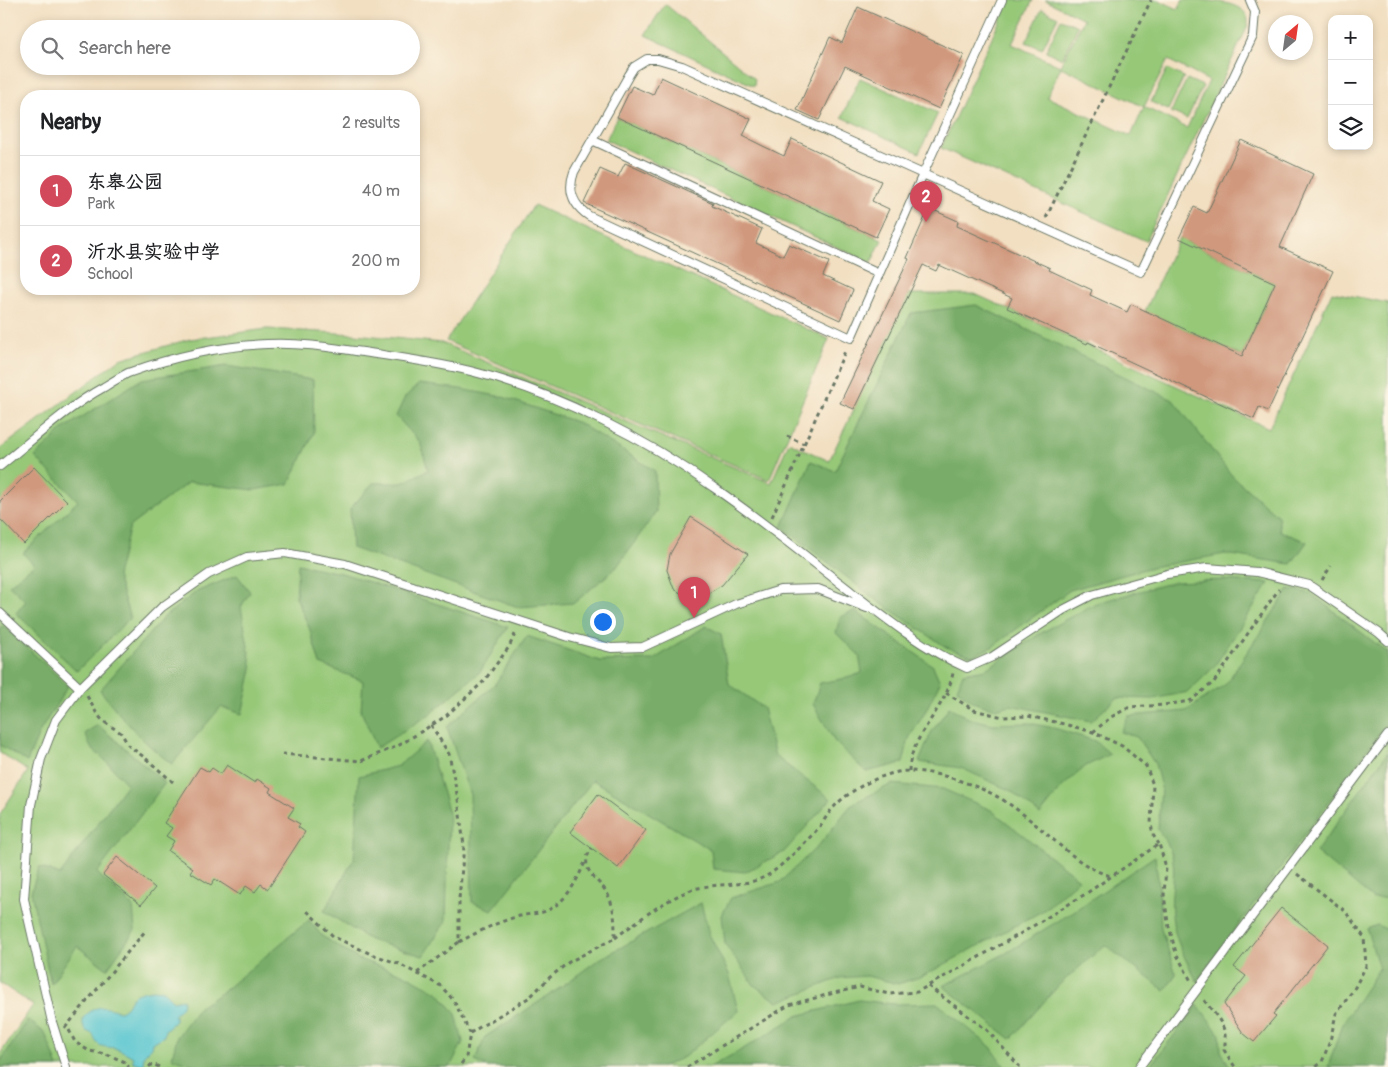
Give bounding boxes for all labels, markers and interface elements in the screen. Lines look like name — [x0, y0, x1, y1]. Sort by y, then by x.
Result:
north arrow — [1268, 15, 1313, 60]
map controls — [1328, 15, 1373, 150]
button: + — [1328, 15, 1373, 60]
search box — [20, 20, 420, 75]
icon: search — [38, 34, 66, 62]
text: Search here — [78, 36, 171, 60]
button: − — [1328, 60, 1373, 105]
button: layers — [1328, 105, 1373, 150]
text: Nearby — [40, 109, 101, 136]
text: 2 results — [342, 113, 400, 133]
text: 东皋公园 — [87, 170, 163, 194]
text: 1 — [53, 181, 59, 201]
text: 40 m — [362, 181, 400, 201]
pin: 2 — [910, 181, 942, 222]
text: Park — [87, 194, 115, 214]
text: 沂水县实验中学 — [87, 240, 220, 264]
text: 2 — [52, 251, 60, 271]
text: 200 m — [352, 251, 400, 271]
text: School — [87, 264, 133, 284]
pin: 1 — [678, 577, 710, 618]
your location — [590, 609, 616, 635]

